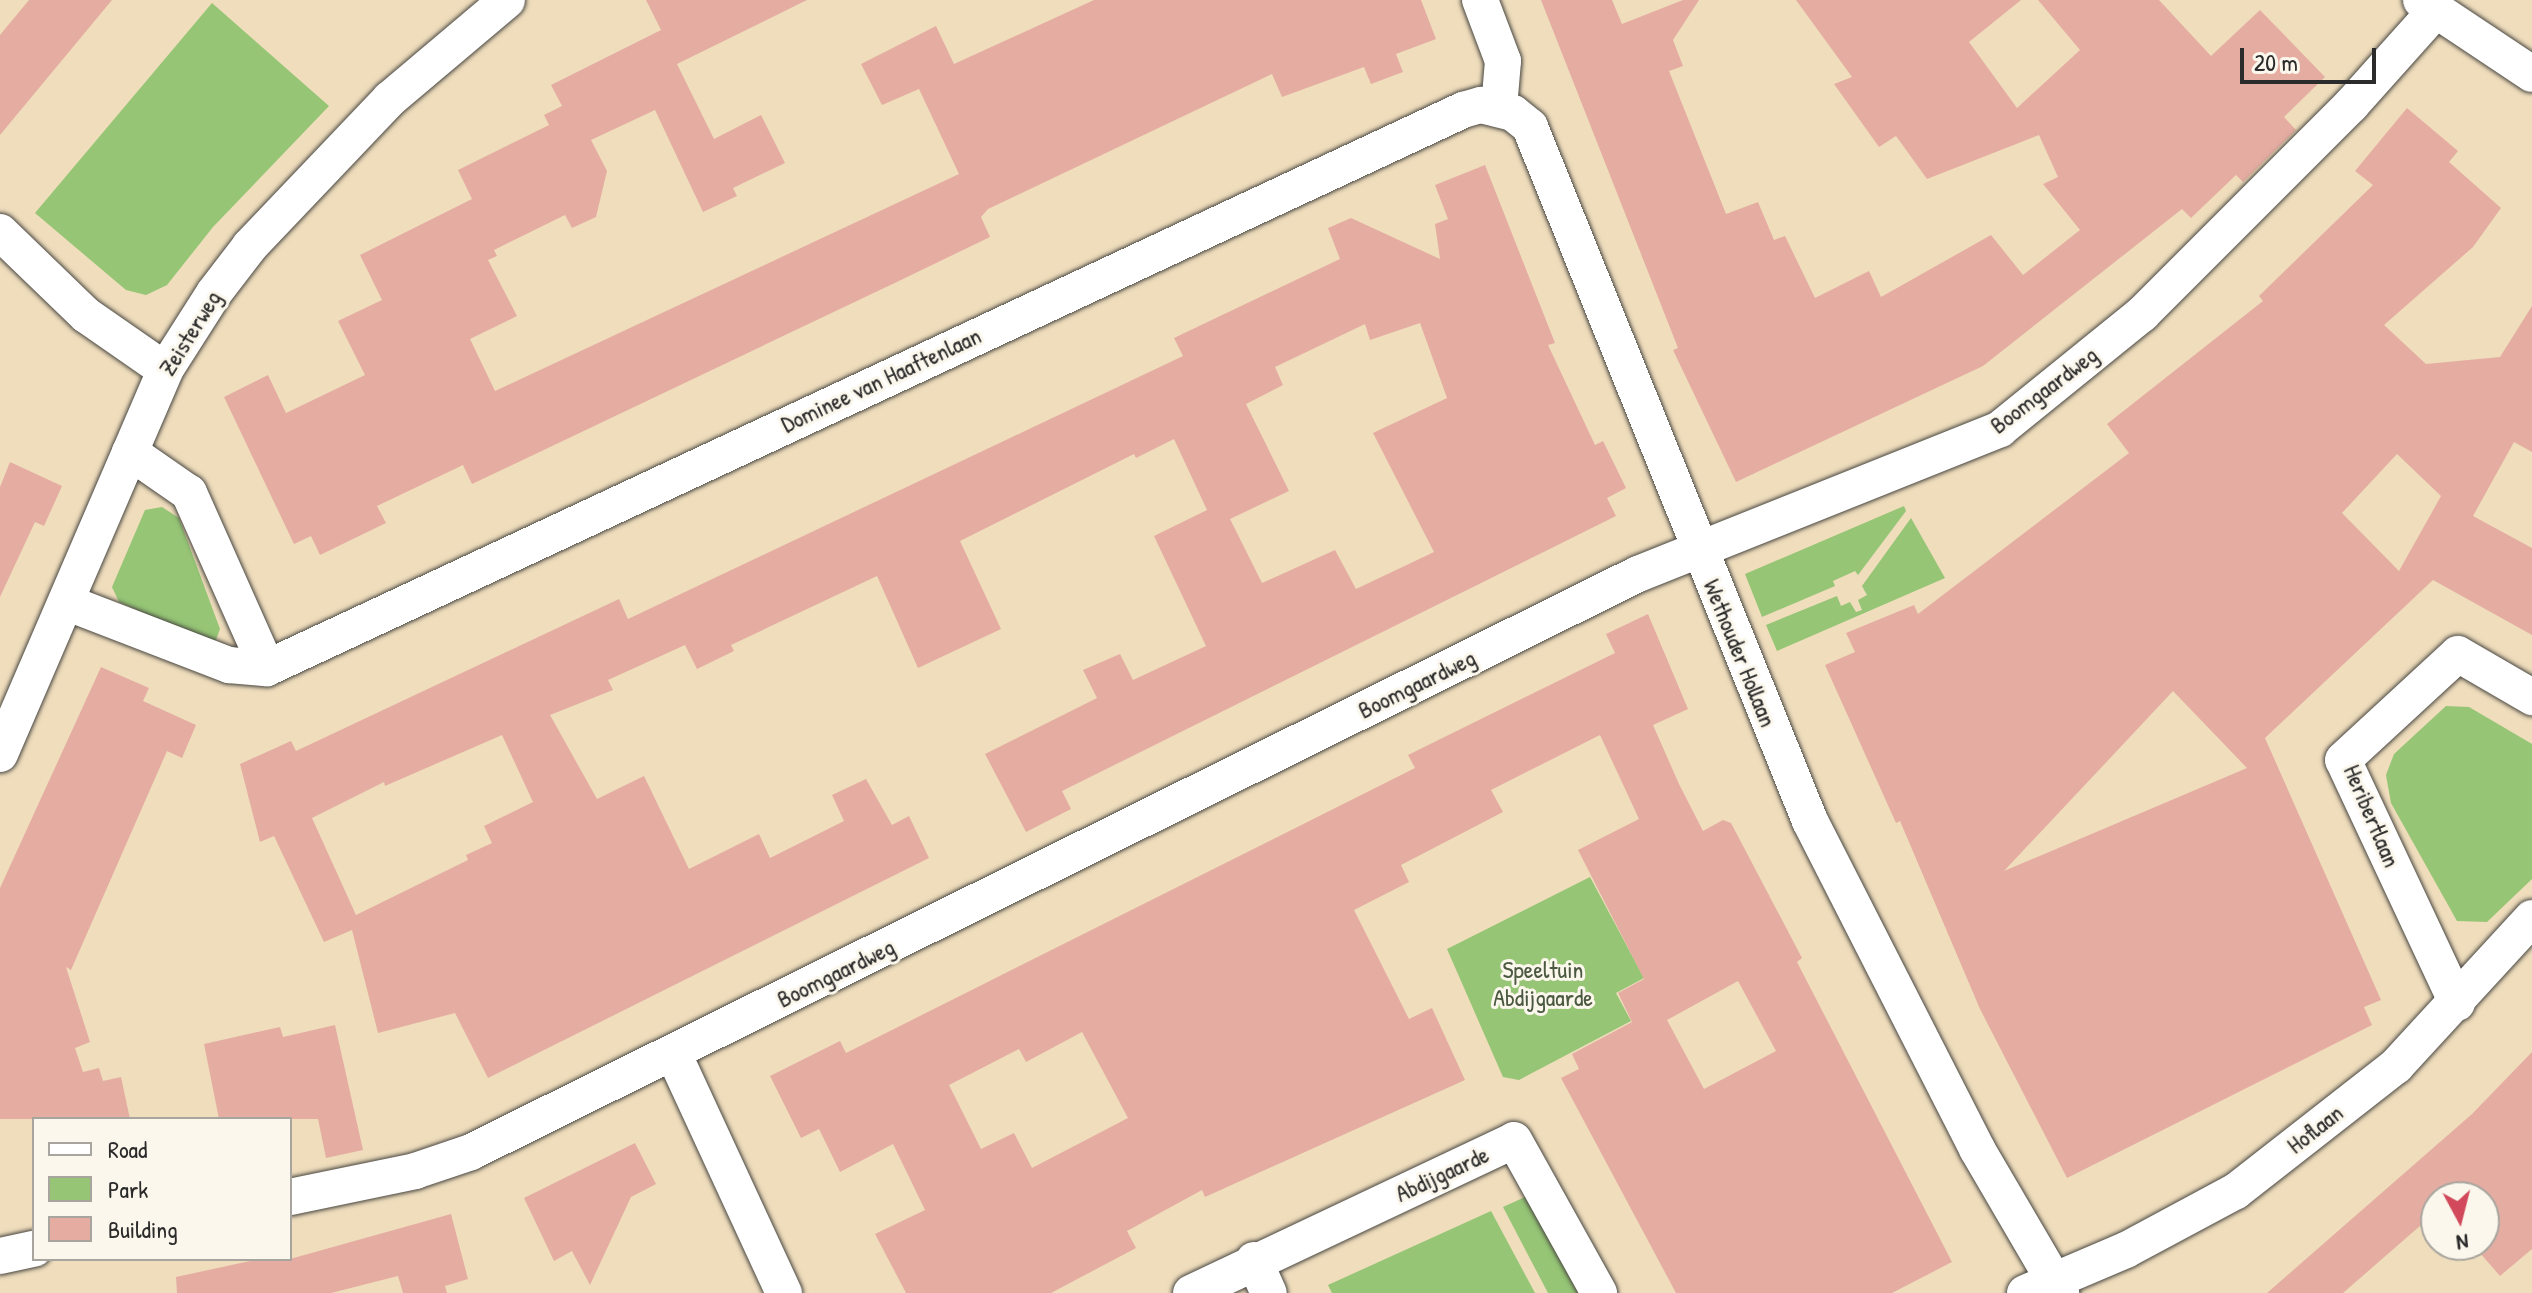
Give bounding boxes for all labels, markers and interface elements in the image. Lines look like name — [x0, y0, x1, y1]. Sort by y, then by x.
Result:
scale bar — [2244, 32, 2380, 82]
text: 20 m — [2254, 46, 2298, 78]
street label: Zeisterweg — [153, 285, 227, 381]
street label: Dominee van Haaftenlaan — [777, 321, 985, 439]
street label: Boomgaardweg — [1985, 340, 2103, 440]
street label: Wethouder Hollaan — [1697, 575, 1783, 731]
street label: Boomgaardweg — [1353, 643, 1481, 725]
street label: Heribertlaan — [2338, 760, 2406, 872]
street label: Boomgaardweg — [772, 932, 900, 1014]
park label: Speeltuin Abdijgaarde — [1493, 956, 1593, 1012]
street label: Hoflaan — [2281, 1098, 2349, 1160]
legend — [32, 1117, 292, 1261]
text: Road — [108, 1133, 147, 1165]
street label: Abdijgaarde — [1391, 1140, 1493, 1208]
text: Park — [108, 1173, 148, 1205]
north arrow — [2420, 1181, 2500, 1261]
text: Building — [108, 1213, 178, 1245]
text: N — [2455, 1227, 2470, 1258]

